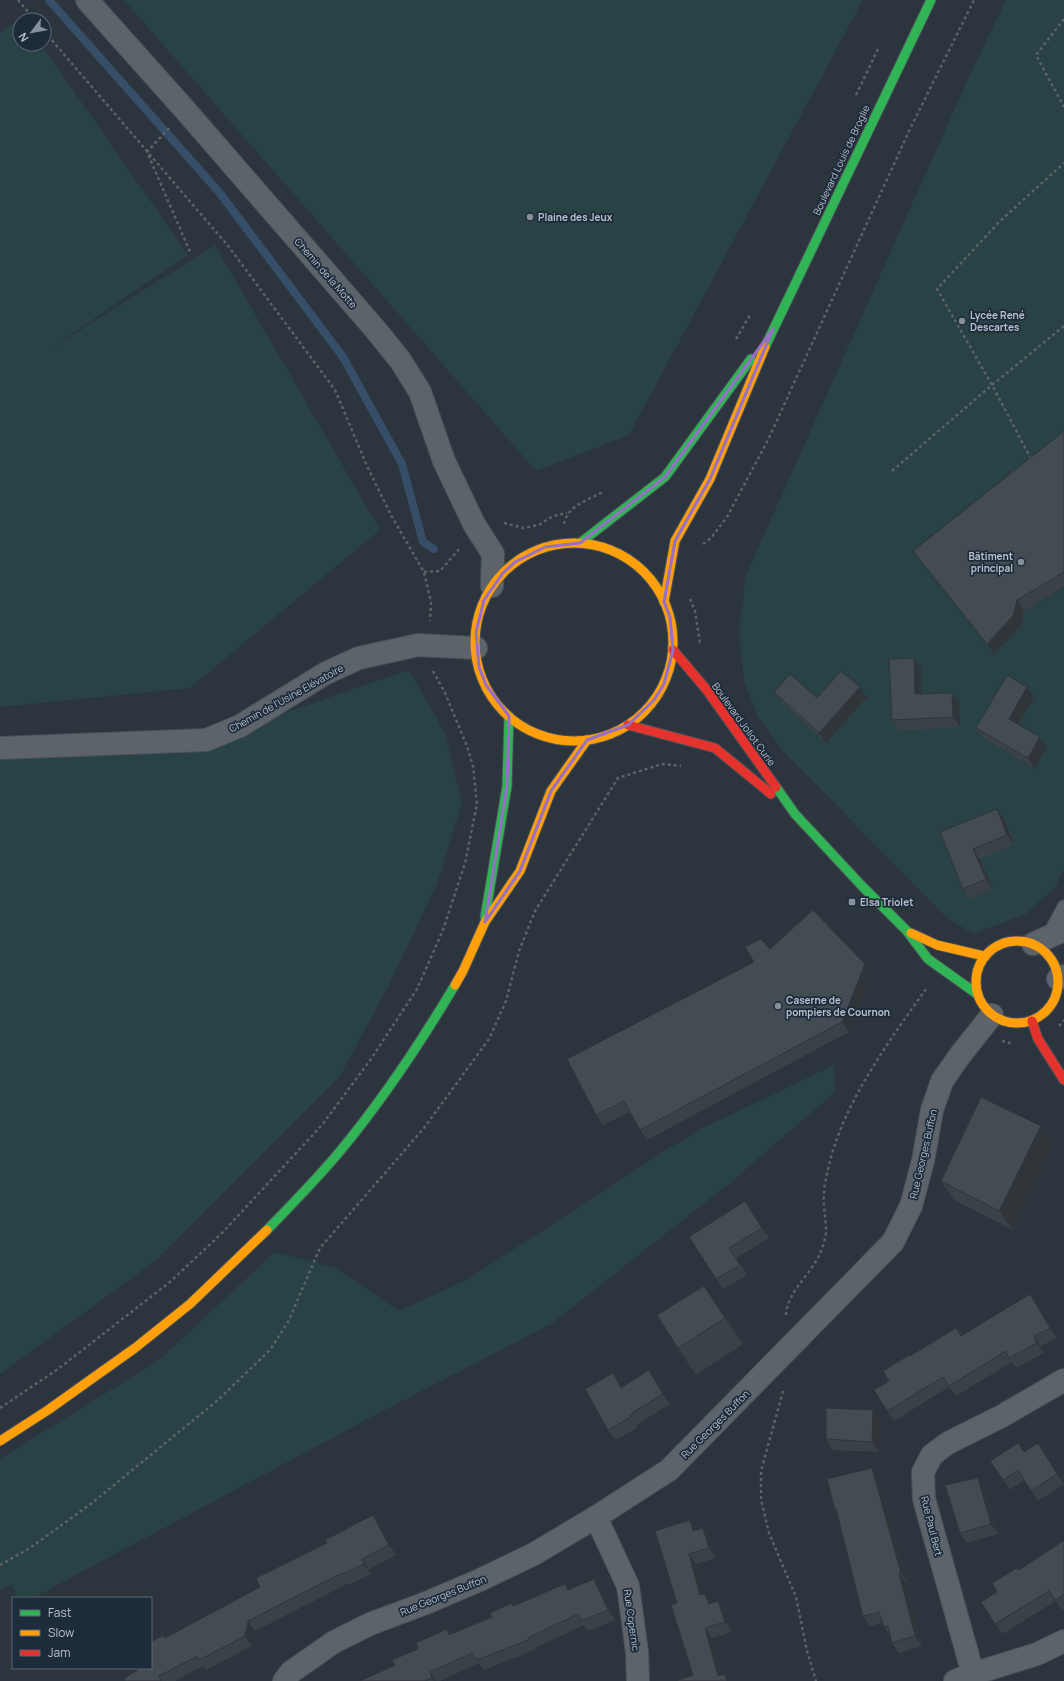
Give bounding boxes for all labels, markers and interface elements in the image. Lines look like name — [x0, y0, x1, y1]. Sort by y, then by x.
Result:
north arrow — [12, 12, 52, 52]
text: N — [15, 30, 32, 45]
street label: Boulevard Louis de Broglie — [809, 103, 873, 217]
place label: Plaine des Jeux — [538, 210, 613, 224]
marker: Plaine des Jeux — [525, 212, 535, 222]
street label: Chemin de la Motte — [292, 235, 361, 311]
place label: Lycée René Descartes — [970, 308, 1025, 334]
marker: Lycée René Descartes — [957, 316, 967, 326]
place label: Bâtiment principal — [968, 549, 1013, 575]
marker: Bâtiment principal — [1016, 557, 1026, 567]
street label: Chemin de l'Usine Elévatoire — [226, 660, 346, 735]
street label: Boulevard Joliot Curie — [709, 680, 779, 769]
place label: Elsa Triolet — [860, 895, 914, 909]
marker: Elsa Triolet — [847, 897, 857, 907]
place label: Caserne de pompiers de Cournon — [786, 993, 890, 1019]
marker: Caserne de pompiers de Cournon — [773, 1001, 783, 1011]
street label: Rue Georges Buffon — [906, 1108, 940, 1200]
street label: Rue Georges Buffon — [678, 1387, 752, 1461]
street label: Rue Paul Bert — [918, 1495, 946, 1557]
street label: Rue Georges Buffon — [398, 1571, 488, 1619]
street label: Rue Copernic — [621, 1588, 643, 1652]
legend — [12, 1597, 152, 1669]
text: Fast — [48, 1604, 72, 1621]
text: Slow — [48, 1624, 74, 1641]
text: Jam — [48, 1644, 70, 1661]

